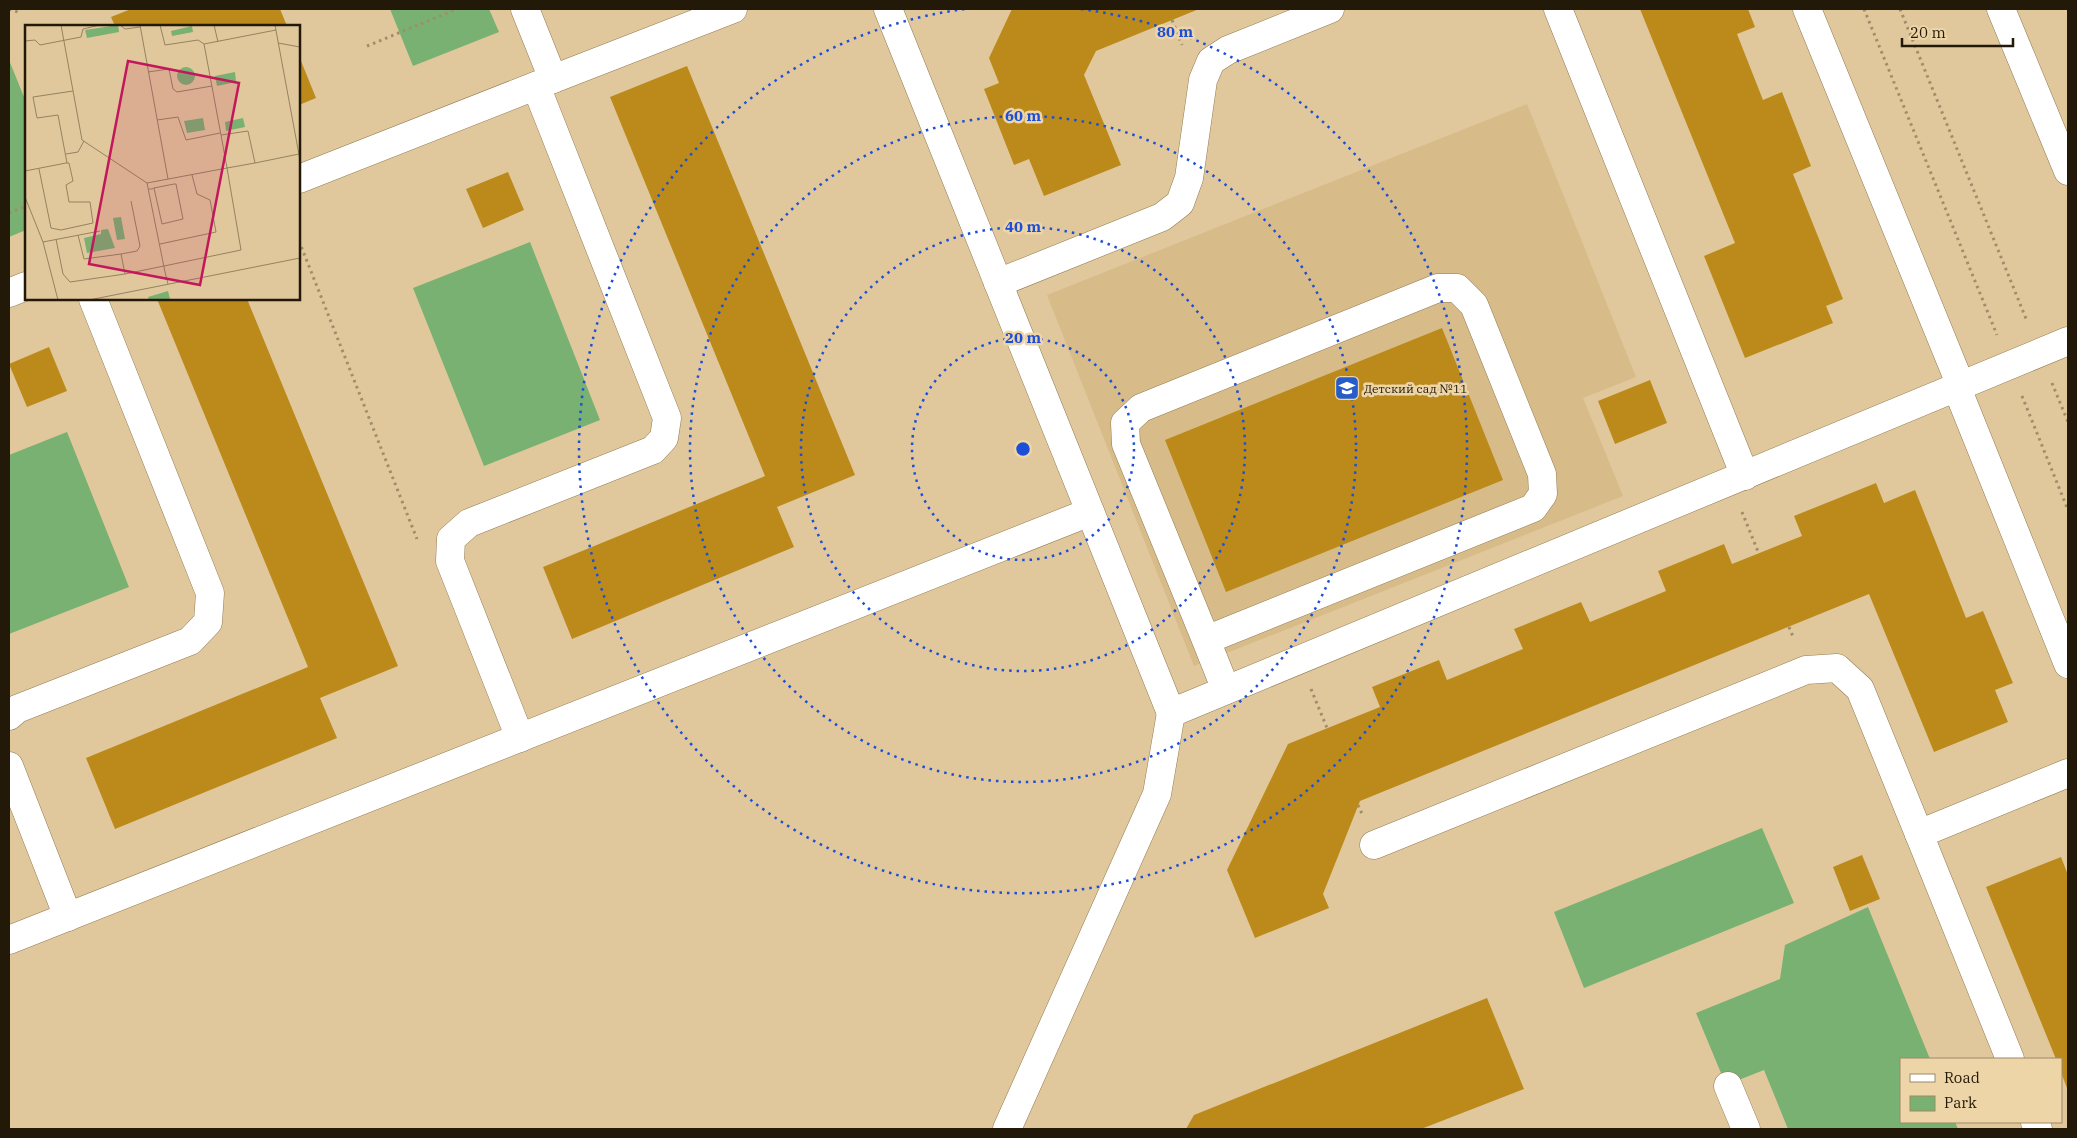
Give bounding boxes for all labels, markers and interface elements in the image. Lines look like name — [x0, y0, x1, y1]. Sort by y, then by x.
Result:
scale bar — [1902, 15, 2013, 47]
text: 80 m — [1157, 22, 1193, 41]
text: 20 m — [1910, 23, 1946, 42]
inset map — [25, 25, 300, 300]
text: 60 m — [1005, 106, 1041, 125]
text: 40 m — [1005, 217, 1041, 236]
text: 20 m — [1005, 328, 1041, 347]
school or university icon: Детский сад №11 — [1334, 375, 1360, 401]
place label: Детский сад №11 — [1364, 381, 1467, 396]
centre of rings — [1014, 440, 1032, 458]
legend — [1900, 1058, 2062, 1123]
text: Road — [1944, 1068, 1980, 1087]
text: Park — [1944, 1093, 1977, 1112]

